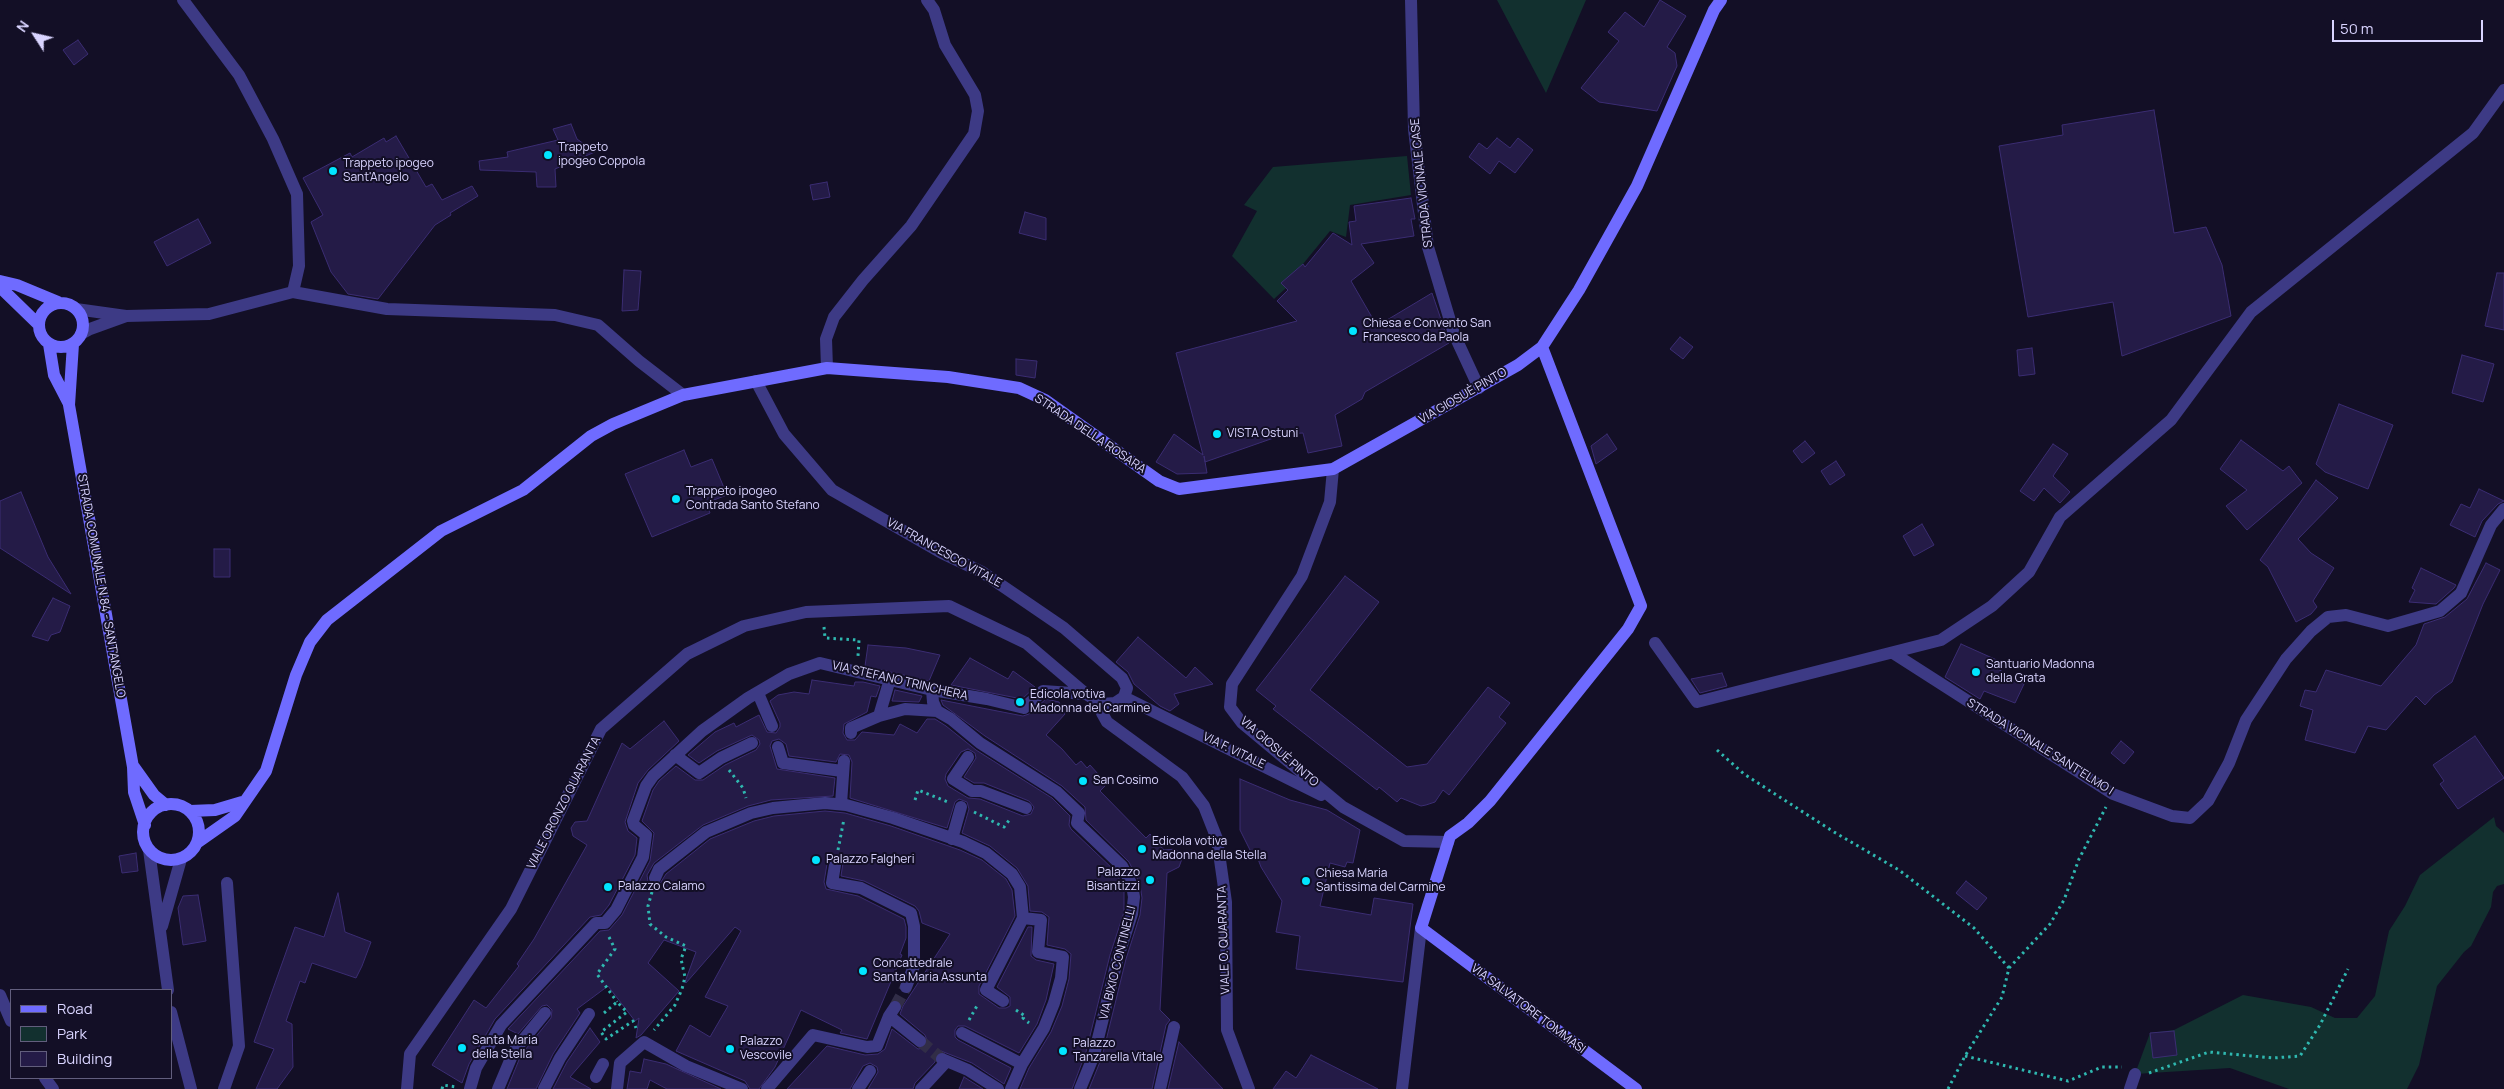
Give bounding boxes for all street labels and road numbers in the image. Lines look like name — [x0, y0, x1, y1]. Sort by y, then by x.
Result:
street label: STRADA VICINALE CASE — [1408, 118, 1436, 248]
street label: VIA GIOSUÈ PINTO — [1416, 365, 1510, 427]
street label: STRADA DELLA ROSARA — [1032, 391, 1148, 477]
street label: STRADA COMUNALE N.84 - SANT'ANGELO — [74, 473, 128, 699]
street label: VIA FRANCESCO VITALE — [884, 515, 1004, 591]
street label: VIA STEFANO TRINCHERA — [831, 658, 969, 704]
street label: STRADA VICINALE SANT'ELMO I — [1964, 696, 2116, 798]
street label: VIA GIOSUÈ PINTO — [1237, 714, 1321, 790]
street label: VIA F. VITALE — [1200, 730, 1268, 772]
street label: VIALE ORONZO QUARANTA — [524, 734, 604, 872]
street label: VIALE O. QUARANTA — [1215, 885, 1233, 995]
street label: VIA BIXIO CONTINELLI — [1097, 905, 1139, 1021]
street label: VIA SALVATORE TOMMASI — [1468, 961, 1588, 1057]

